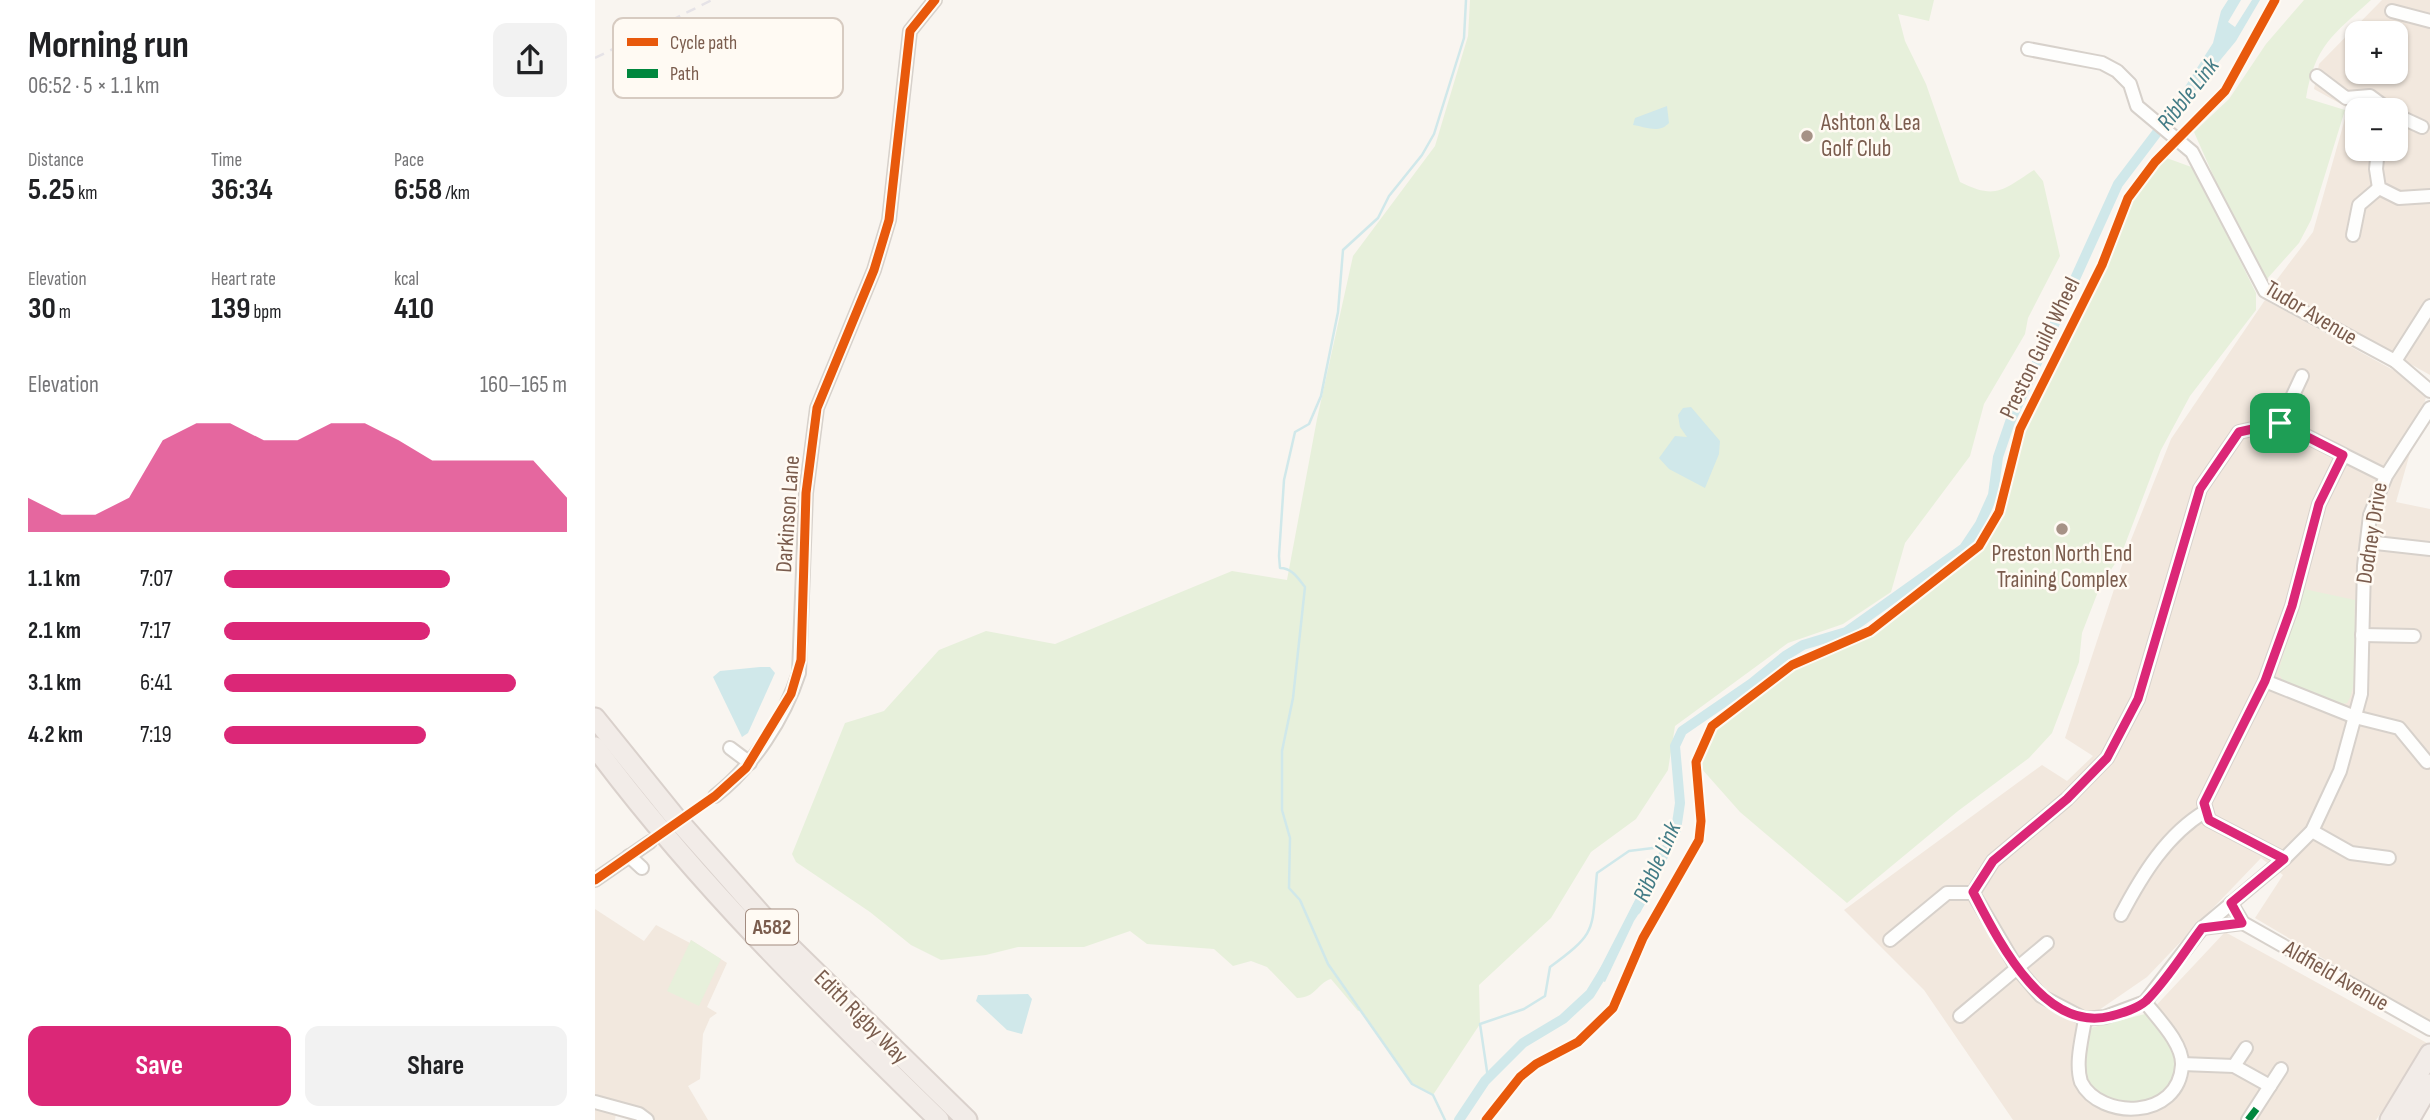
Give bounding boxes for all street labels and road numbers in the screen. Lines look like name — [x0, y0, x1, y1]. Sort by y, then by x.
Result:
street label: Preston Guild Wheel — [1994, 273, 2086, 423]
street label: Tudor Avenue — [2260, 274, 2362, 352]
street label: Darkinson Lane — [770, 455, 806, 573]
street label: Dodney Drive — [2350, 480, 2394, 586]
road number: A582 — [746, 909, 798, 944]
street label: Aldfield Avenue — [2277, 934, 2394, 1017]
street label: Edith Rigby Way — [808, 964, 914, 1070]

